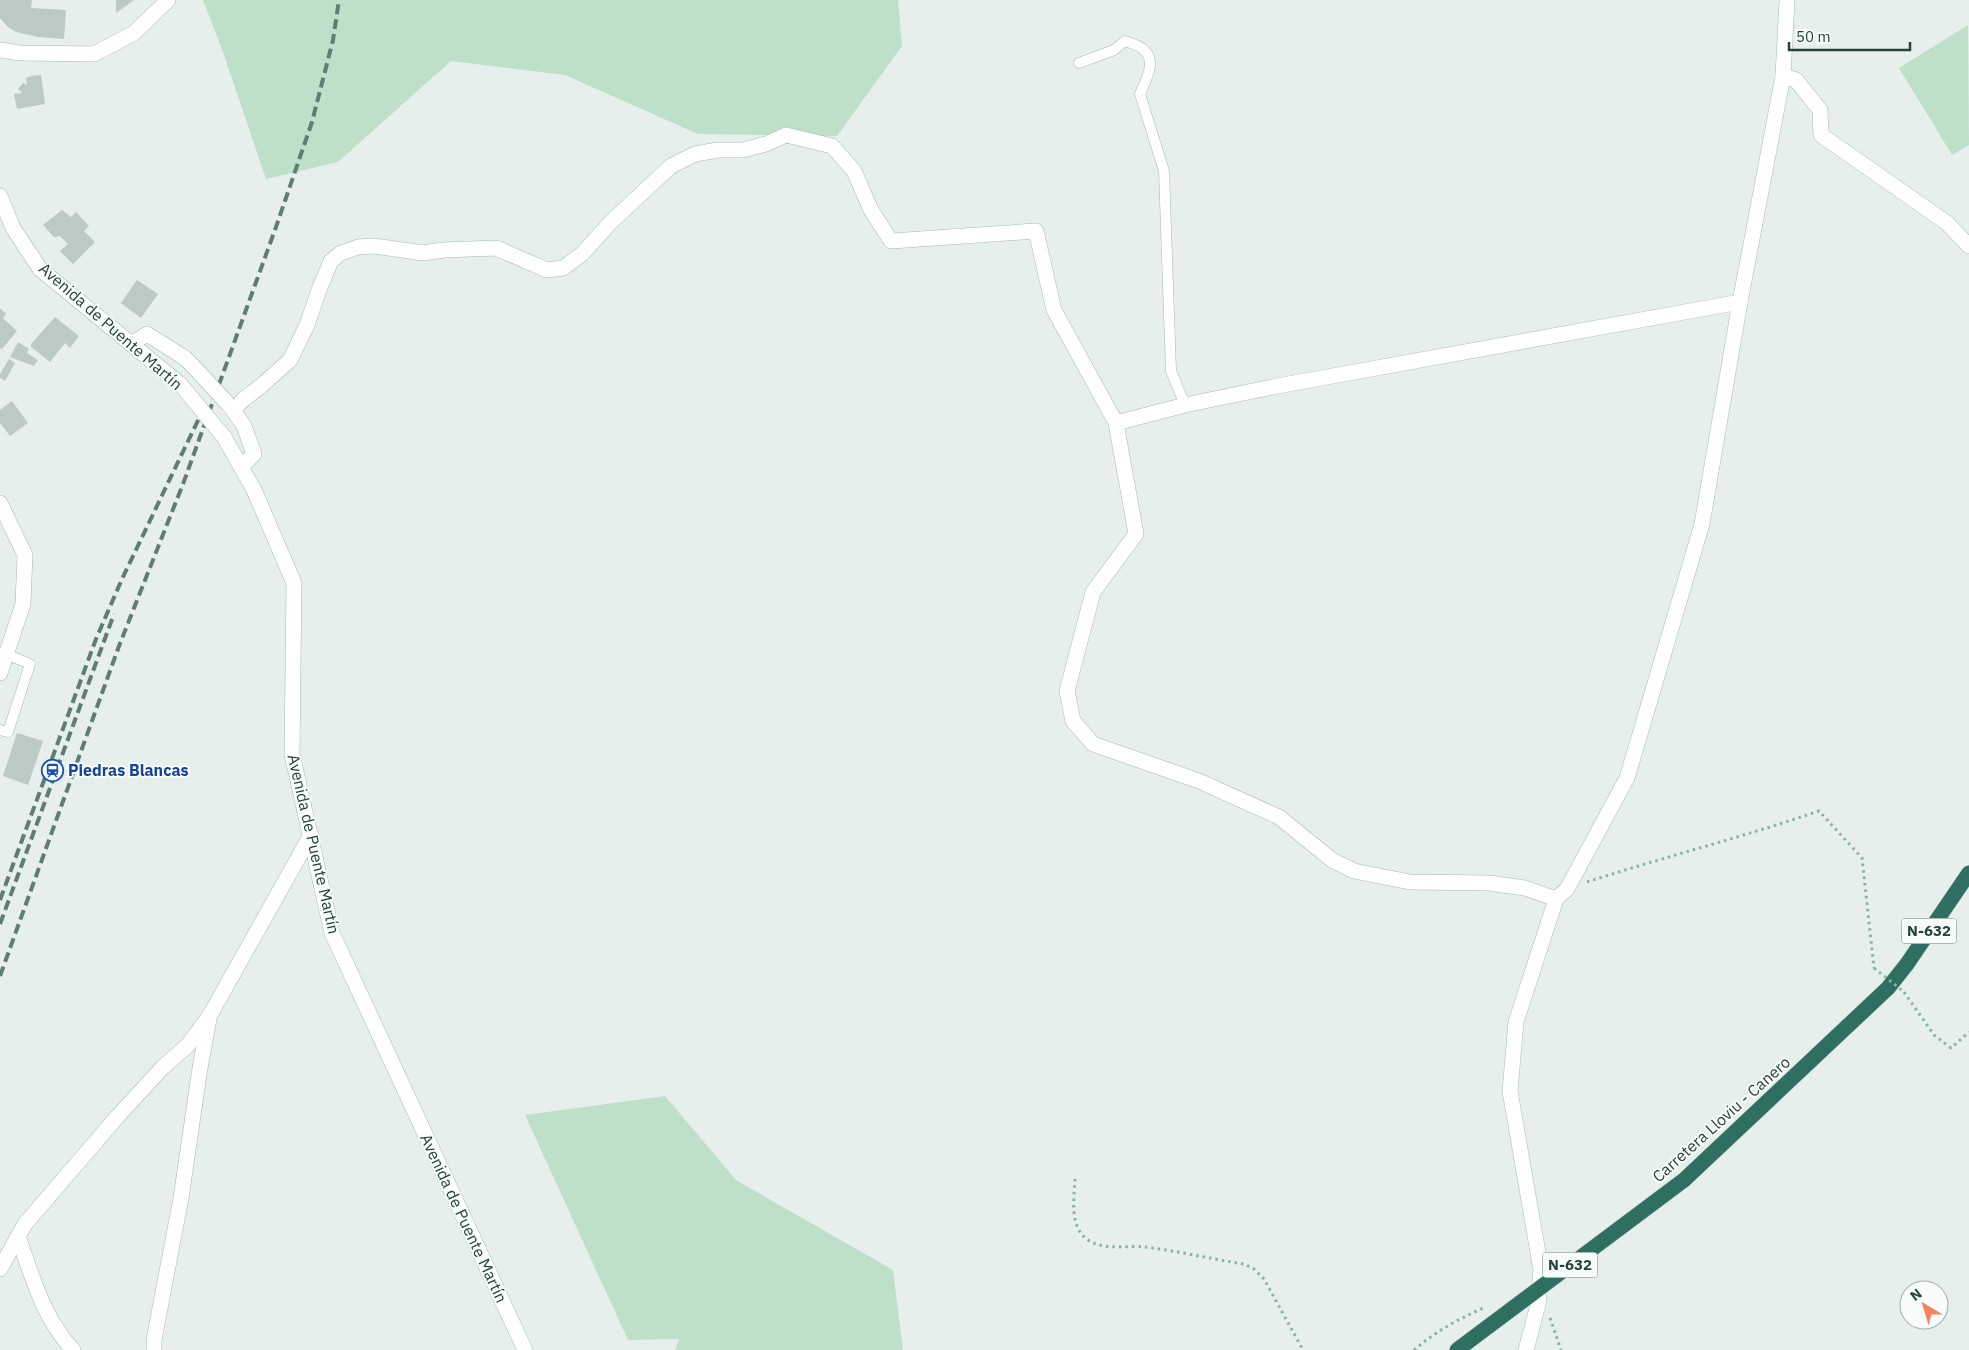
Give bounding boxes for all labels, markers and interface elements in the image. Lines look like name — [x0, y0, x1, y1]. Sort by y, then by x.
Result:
scale bar — [1789, 20, 1910, 52]
text: 50 m — [1796, 27, 1831, 46]
street label: Avenida de Puente Martín — [35, 258, 187, 394]
street label: Avenida de Puente Martín — [284, 752, 344, 936]
station icon: Piedras Blancas — [40, 758, 64, 782]
place label: Piedras Blancas — [68, 760, 189, 780]
road number: N-632 — [1902, 918, 1956, 944]
street label: Carretera Lloviu - Canero — [1648, 1052, 1794, 1186]
street label: Avenida de Puente Martín — [416, 1130, 512, 1306]
road number: N-632 — [1542, 1252, 1598, 1278]
north arrow — [1899, 1280, 1949, 1330]
text: N — [1906, 1285, 1926, 1305]

